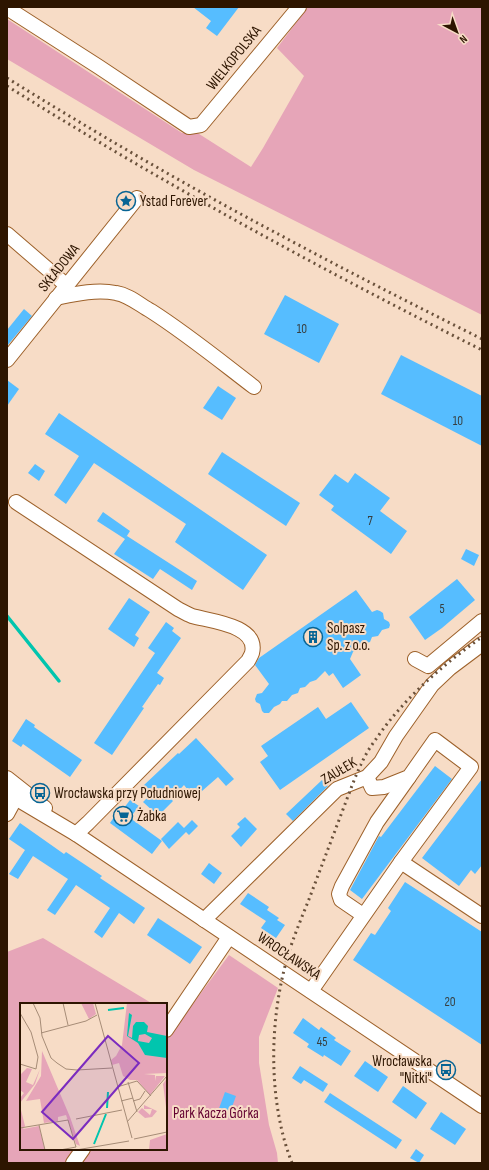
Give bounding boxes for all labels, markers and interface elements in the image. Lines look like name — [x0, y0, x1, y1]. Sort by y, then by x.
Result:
north arrow — [437, 12, 477, 52]
street label: WIELKOPOLSKA — [202, 21, 266, 94]
text: N — [457, 32, 470, 46]
place icon: Ystad Forever — [115, 190, 137, 212]
place label: Ystad Forever — [140, 192, 208, 211]
street label: SKŁADOWA — [34, 240, 84, 296]
house number: 10 — [297, 321, 307, 337]
house number: 10 — [453, 413, 463, 429]
house number: 7 — [367, 513, 373, 529]
house number: 5 — [439, 601, 445, 617]
place label: Solpasz Sp. z o.o. — [327, 619, 370, 655]
building icon: Solpasz Sp. z o.o. — [302, 626, 324, 648]
street label: ZAUŁEK — [318, 753, 361, 789]
bus stop icon: Wrocławska przy Południowej — [29, 782, 51, 804]
place label: Wrocławska przy Południowej — [54, 784, 201, 803]
supermarket icon: Żabka — [112, 805, 134, 827]
place label: Żabka — [137, 807, 167, 826]
street label: WROCŁAWSKA — [254, 928, 325, 984]
house number: 20 — [444, 994, 456, 1010]
inset map — [20, 1003, 167, 1150]
house number: 45 — [317, 1034, 327, 1050]
place label: Wrocławska "Nitki" — [372, 1052, 432, 1088]
bus stop icon: Wrocławska "Nitki" — [435, 1059, 457, 1081]
park label: Park Kacza Górka — [173, 1104, 259, 1123]

